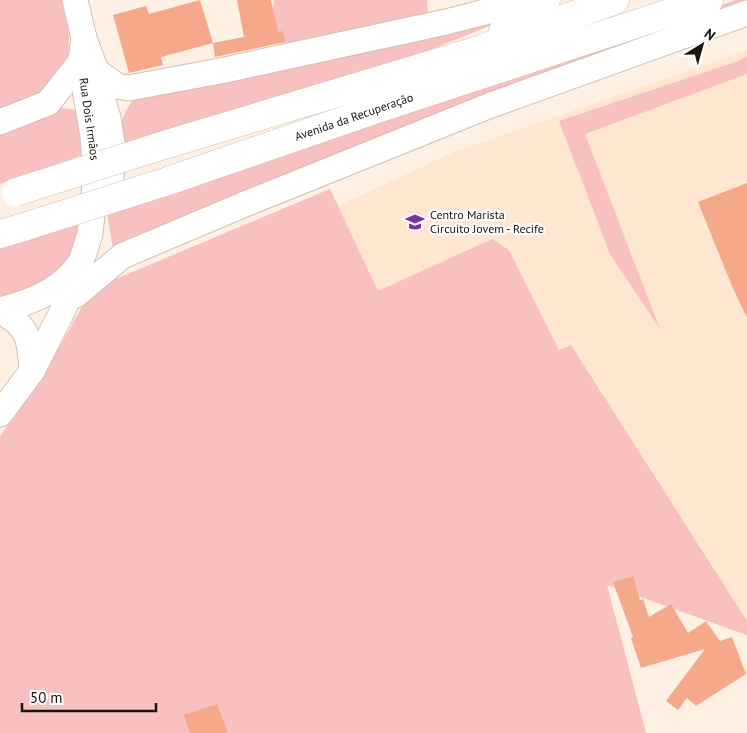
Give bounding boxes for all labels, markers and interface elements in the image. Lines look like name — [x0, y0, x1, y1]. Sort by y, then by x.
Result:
north arrow — [677, 20, 727, 70]
text: N — [701, 25, 719, 45]
street label: Rua Dois Irmãos — [76, 77, 103, 161]
street label: Avenida da Recuperação — [293, 89, 415, 144]
place label: Centro Marista Circuito Jovem - Recife — [430, 207, 544, 236]
school or university icon: Centro Marista Circuito Jovem - Recife — [404, 211, 426, 233]
scale bar — [22, 680, 156, 712]
text: 50 m — [30, 688, 63, 707]

